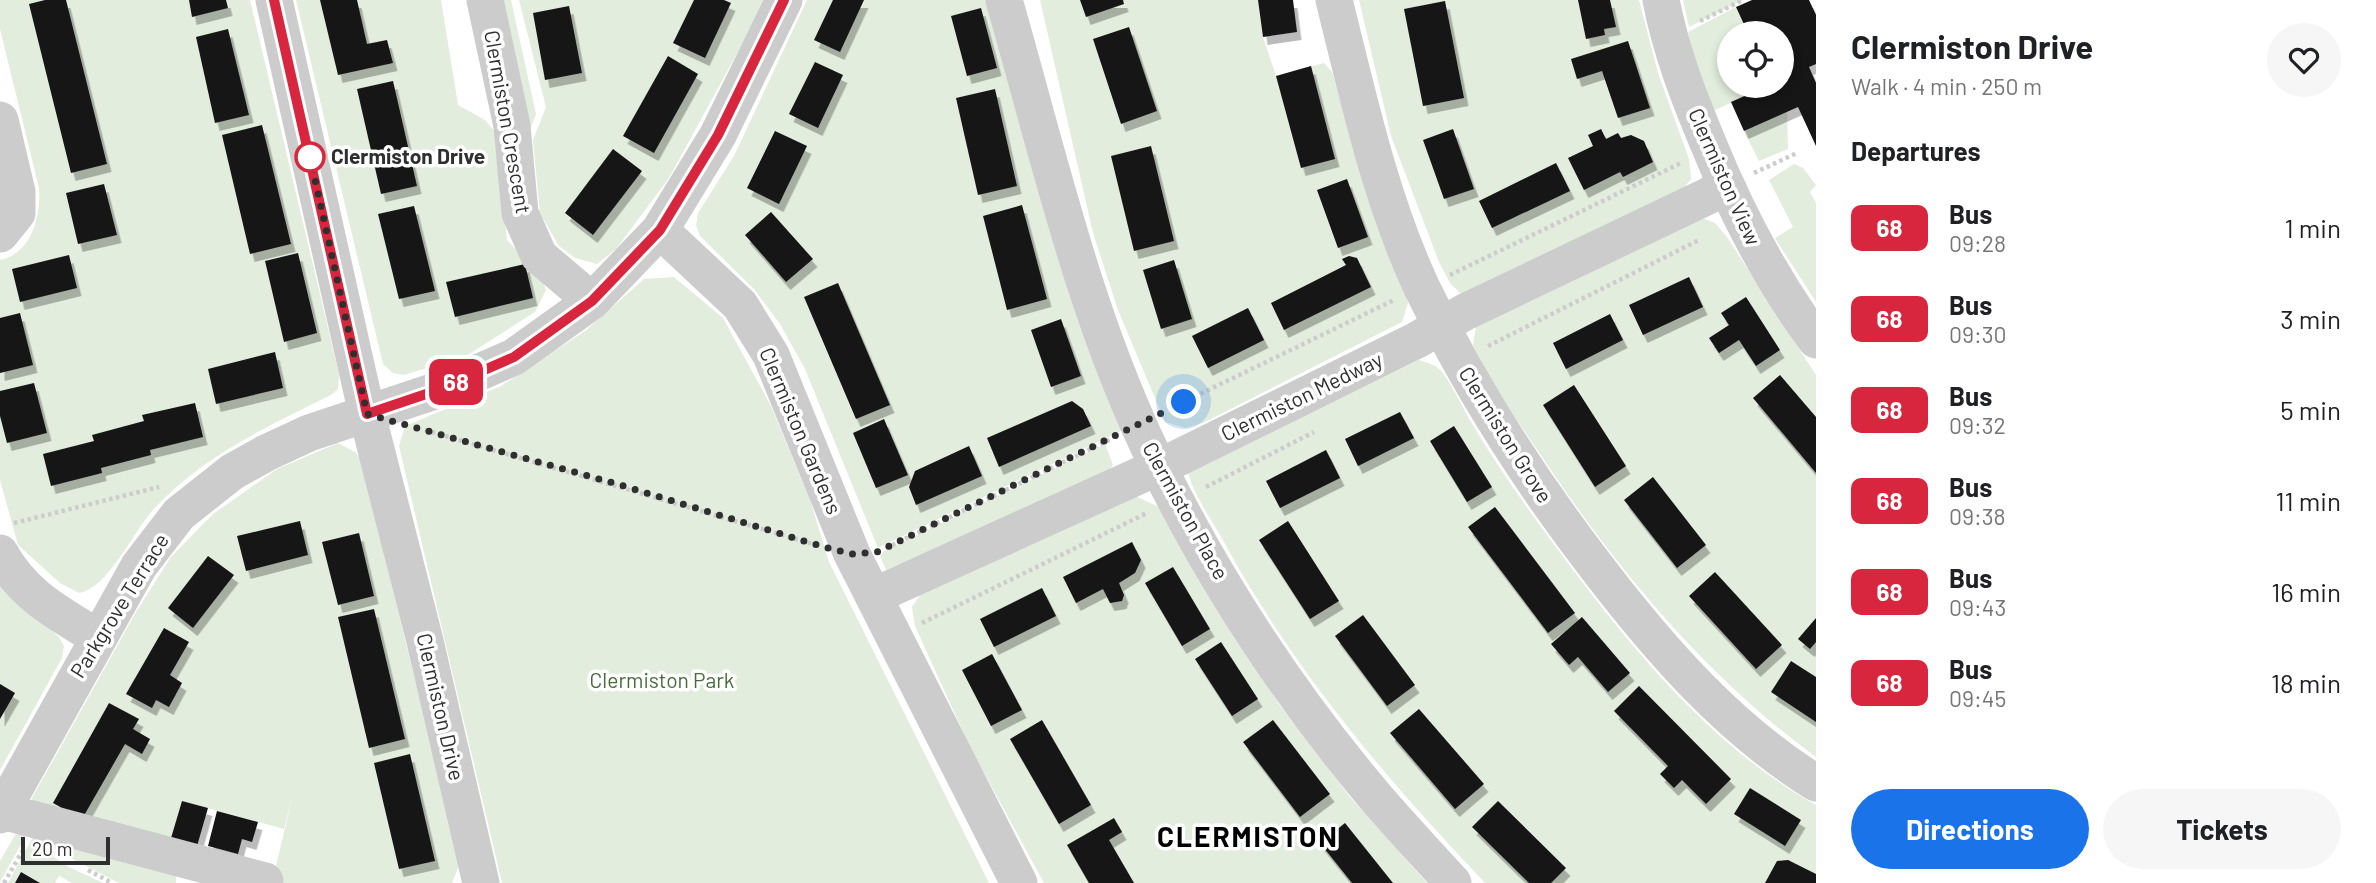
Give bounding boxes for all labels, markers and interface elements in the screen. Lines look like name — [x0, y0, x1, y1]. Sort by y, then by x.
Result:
map controls — [1717, 21, 1794, 98]
button: locate — [1717, 21, 1794, 98]
button: heart — [2267, 23, 2341, 97]
text: Clermiston Drive — [1851, 26, 2093, 66]
street label: Clermiston Crescent — [480, 28, 537, 215]
text: Walk · 4 min · 250 m — [1851, 72, 2042, 100]
street label: Clermiston View — [1684, 104, 1767, 249]
text: Departures — [1851, 135, 1981, 166]
marker: Clermiston Drive — [295, 142, 325, 172]
place label: Clermiston Drive — [331, 143, 485, 168]
text: Bus — [1949, 198, 1992, 229]
text: 1 min — [2285, 212, 2341, 243]
text: 68 — [1877, 213, 1902, 242]
text: 09:28 — [1949, 229, 2006, 257]
text: Bus — [1949, 289, 1992, 320]
text: 3 min — [2280, 303, 2341, 334]
text: 68 — [1877, 304, 1902, 333]
text: 09:30 — [1949, 320, 2007, 348]
street label: Clermiston Gardens — [755, 343, 848, 517]
street label: Clermiston Medway — [1217, 346, 1386, 446]
line badge: 68 — [424, 359, 488, 405]
street label: Clermiston Grove — [1454, 362, 1558, 507]
text: 68 — [443, 367, 469, 396]
text: Bus — [1949, 380, 1992, 411]
your location — [1166, 384, 1201, 419]
text: 5 min — [2280, 394, 2341, 425]
text: 68 — [1877, 395, 1902, 424]
text: 09:32 — [1949, 411, 2006, 439]
street label: Clermiston Place — [1138, 437, 1234, 583]
text: Bus — [1949, 471, 1992, 502]
text: 11 min — [2275, 485, 2341, 516]
text: 68 — [1877, 486, 1902, 515]
text: 09:38 — [1949, 502, 2006, 530]
street label: Parkgrove Terrace — [64, 528, 173, 682]
text: Bus — [1949, 562, 1992, 593]
text: 16 min — [2271, 576, 2341, 607]
text: 68 — [1877, 577, 1902, 606]
text: 09:43 — [1949, 593, 2006, 621]
street label: Clermiston Drive — [412, 631, 471, 783]
text: Bus — [1949, 653, 1992, 684]
park label: Clermiston Park — [590, 667, 734, 692]
text: 18 min — [2271, 667, 2341, 698]
text: 68 — [1877, 668, 1902, 697]
text: 09:45 — [1949, 684, 2006, 712]
button: Directions — [1851, 789, 2089, 869]
button: Tickets — [2103, 789, 2341, 869]
district label: CLERMISTON — [1157, 819, 1339, 853]
scale bar — [21, 834, 110, 866]
text: 20 m — [32, 837, 72, 860]

